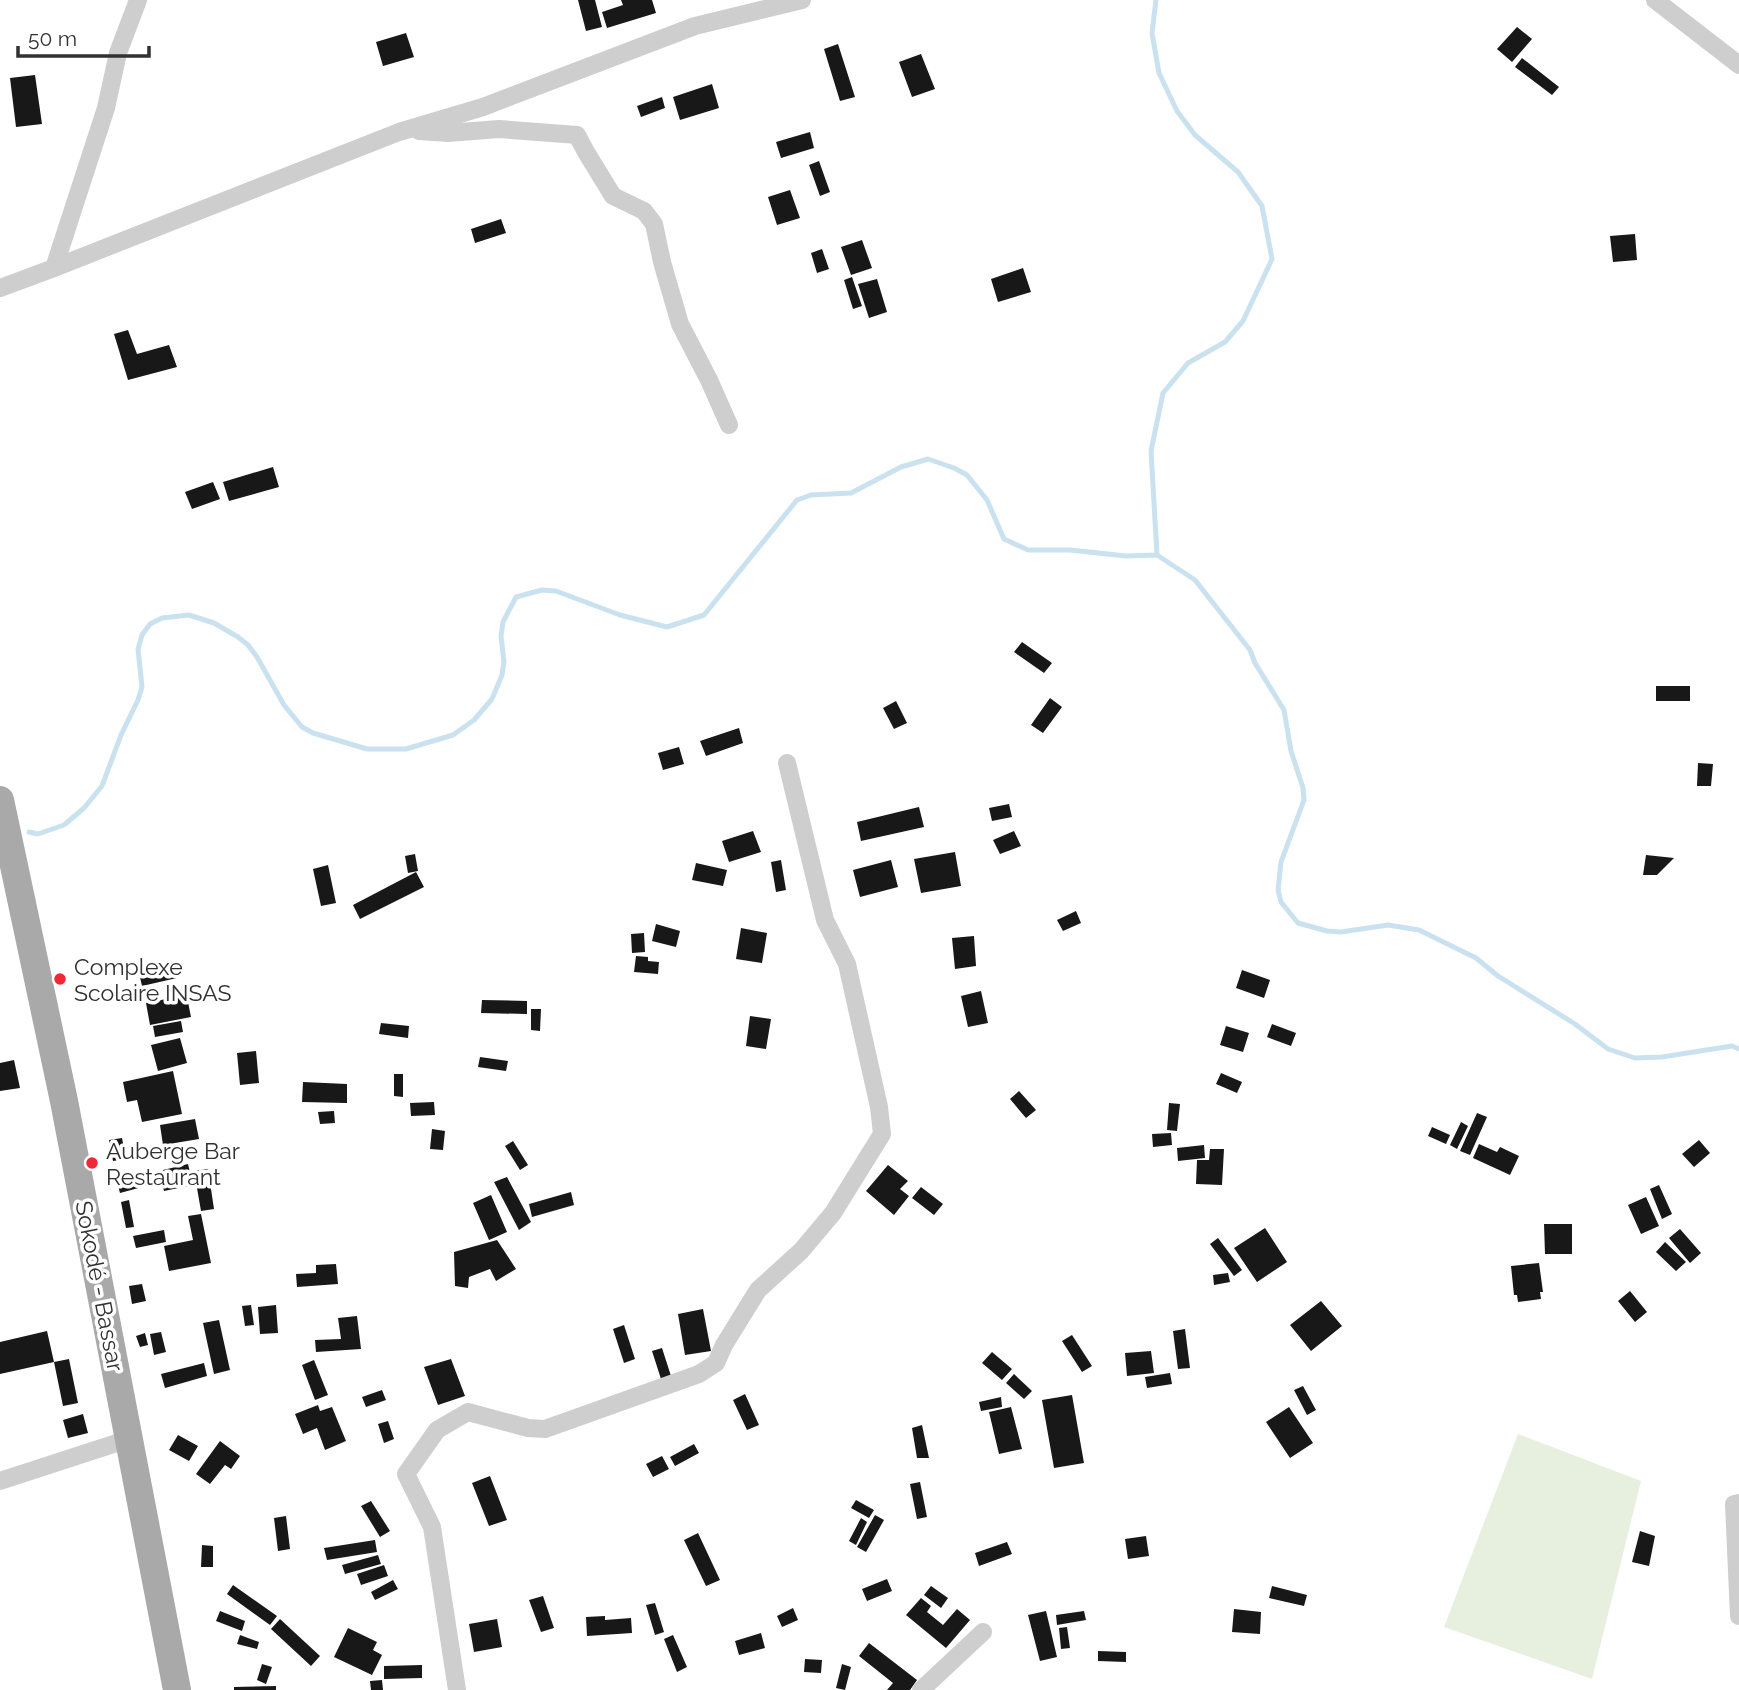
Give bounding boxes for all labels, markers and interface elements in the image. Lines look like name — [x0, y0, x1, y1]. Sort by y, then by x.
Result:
scale bar — [18, 14, 149, 58]
text: 50 m — [28, 26, 77, 51]
place label: Complexe Scolaire INSAS — [74, 953, 231, 1006]
marker: Complexe Scolaire INSAS — [52, 971, 68, 987]
place label: Auberge Bar Restaurant — [106, 1137, 240, 1190]
marker: Auberge Bar Restaurant — [84, 1155, 100, 1171]
street label: Sokodé - Bassar — [70, 1199, 130, 1373]

